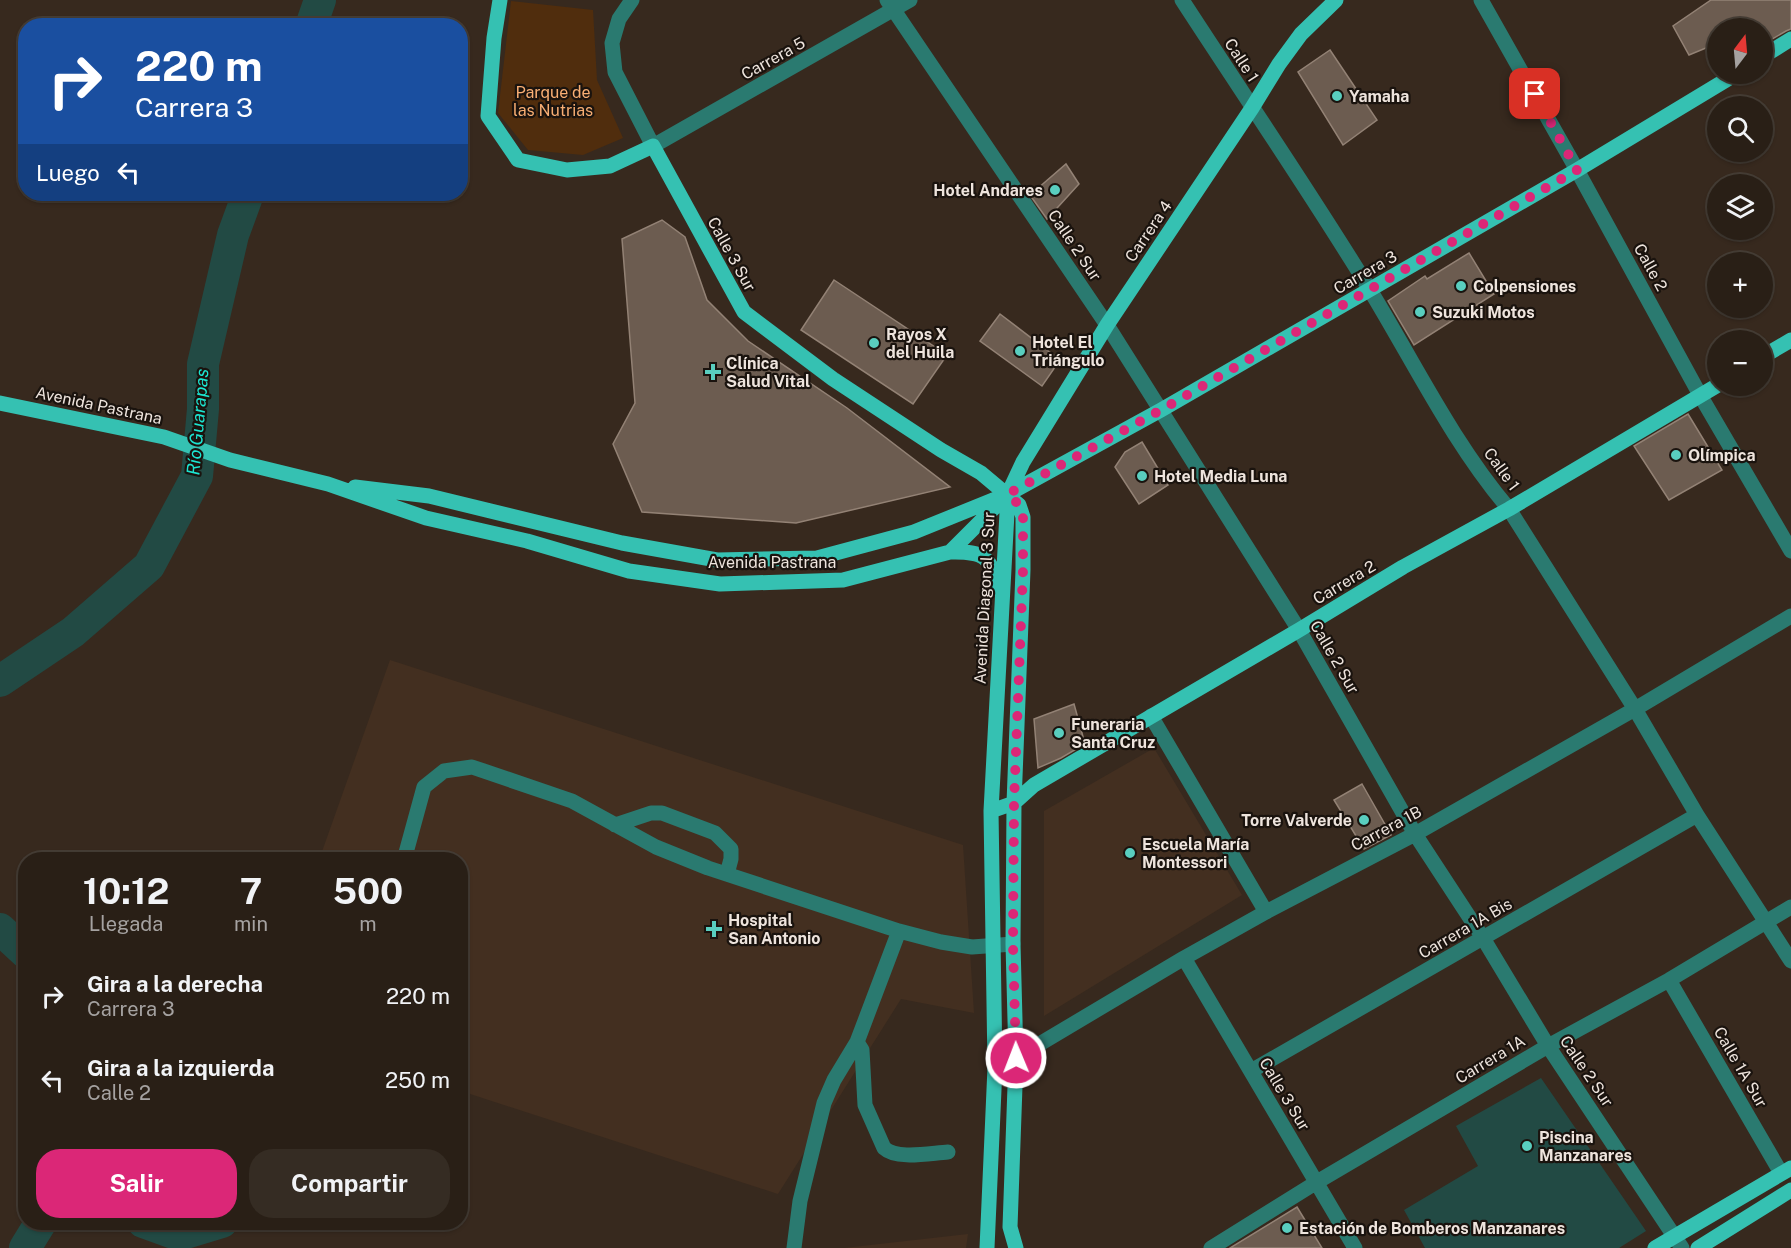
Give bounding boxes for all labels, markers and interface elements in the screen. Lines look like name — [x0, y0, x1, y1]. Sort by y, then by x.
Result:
north arrow — [1707, 18, 1773, 84]
map controls — [1707, 18, 1773, 396]
street label: Carrera 5 — [738, 33, 809, 84]
street label: Calle 1 — [1220, 35, 1263, 86]
text: 220 m — [135, 41, 263, 90]
icon: right — [36, 42, 114, 120]
pin — [1509, 68, 1560, 119]
icon: arrive — [1518, 77, 1551, 110]
park label: Parque de las Nutrias — [513, 83, 593, 120]
place label: Yamaha — [1349, 87, 1409, 106]
marker: Yamaha — [1330, 89, 1344, 103]
text: Carrera 3 — [135, 91, 253, 123]
button: search — [1707, 96, 1773, 162]
icon: left — [112, 156, 145, 189]
text: Luego — [36, 160, 100, 186]
button: layers — [1707, 174, 1773, 240]
place label: Hotel Andares — [933, 181, 1043, 200]
marker: Hotel Andares — [1048, 183, 1062, 197]
street label: Carrera 4 — [1121, 197, 1176, 266]
street label: Calle 2 Sur — [1044, 206, 1105, 284]
street label: Calle 3 Sur — [703, 214, 760, 295]
street label: Calle 2 — [1630, 240, 1671, 294]
street label: Carrera 3 — [1330, 247, 1400, 298]
button: + — [1707, 252, 1773, 318]
place label: Colpensiones — [1473, 277, 1576, 296]
marker: Colpensiones — [1454, 279, 1468, 293]
place label: Suzuki Motos — [1432, 303, 1535, 322]
marker: Suzuki Motos — [1413, 305, 1427, 319]
place label: Rayos X del Huila — [886, 325, 954, 362]
button: − — [1707, 330, 1773, 396]
place label: Hotel El Triángulo — [1032, 333, 1104, 370]
marker: Rayos X del Huila — [867, 336, 881, 350]
marker: Hotel El Triángulo — [1013, 344, 1027, 358]
place label: Clínica Salud Vital — [726, 354, 810, 391]
marker: Clínica Salud Vital — [704, 363, 722, 381]
water label: Río Guarapas — [182, 368, 213, 476]
street label: Avenida Pastrana — [34, 383, 164, 428]
street label: Calle 1 — [1480, 444, 1523, 494]
place label: Olímpica — [1688, 446, 1756, 465]
marker: Olímpica — [1669, 448, 1683, 462]
place label: Hotel Media Luna — [1154, 467, 1287, 486]
marker: Hotel Media Luna — [1135, 469, 1149, 483]
street label: Avenida Diagonal 3 Sur — [970, 511, 999, 685]
street label: Avenida Pastrana — [708, 553, 836, 572]
street label: Carrera 2 — [1310, 556, 1379, 608]
street label: Calle 2 Sur — [1306, 617, 1363, 697]
place label: Funeraria Santa Cruz — [1071, 715, 1155, 752]
marker: Funeraria Santa Cruz — [1052, 726, 1066, 740]
street label: Carrera 1B — [1348, 802, 1425, 855]
place label: Torre Valverde — [1241, 811, 1352, 830]
marker: Torre Valverde — [1357, 813, 1371, 827]
place label: Escuela María Montessori — [1142, 835, 1249, 872]
marker: Escuela María Montessori — [1123, 846, 1137, 860]
text: 10:12 — [83, 870, 169, 912]
text: 7 — [240, 870, 262, 912]
text: 500 — [333, 870, 403, 912]
street label: Carrera 1A Bis — [1415, 894, 1515, 963]
place label: Hospital San Antonio — [728, 911, 821, 948]
text: Llegada — [89, 912, 163, 936]
text: min — [234, 912, 268, 936]
text: m — [359, 912, 377, 936]
marker: Hospital San Antonio — [705, 920, 723, 938]
text: Gira a la derecha — [87, 971, 263, 997]
icon: right — [36, 980, 69, 1013]
text: 220 m — [386, 983, 450, 1009]
text: Carrera 3 — [87, 997, 174, 1021]
street label: Calle 1A Sur — [1710, 1024, 1771, 1111]
position arrow — [984, 1026, 1048, 1090]
street label: Carrera 1A — [1452, 1031, 1528, 1088]
street label: Calle 2 Sur — [1556, 1032, 1617, 1110]
street label: Calle 3 Sur — [1255, 1054, 1314, 1134]
text: Gira a la izquierda — [87, 1055, 274, 1081]
icon: left — [36, 1064, 69, 1097]
text: 250 m — [385, 1067, 450, 1093]
text: Calle 2 — [87, 1081, 151, 1105]
place label: Piscina Manzanares — [1539, 1128, 1632, 1165]
marker: Piscina Manzanares — [1520, 1139, 1534, 1153]
button: Salir — [36, 1149, 237, 1218]
button: Compartir — [249, 1149, 450, 1218]
place label: Estación de Bomberos Manzanares — [1299, 1219, 1565, 1238]
marker: Estación de Bomberos Manzanares — [1280, 1221, 1294, 1235]

